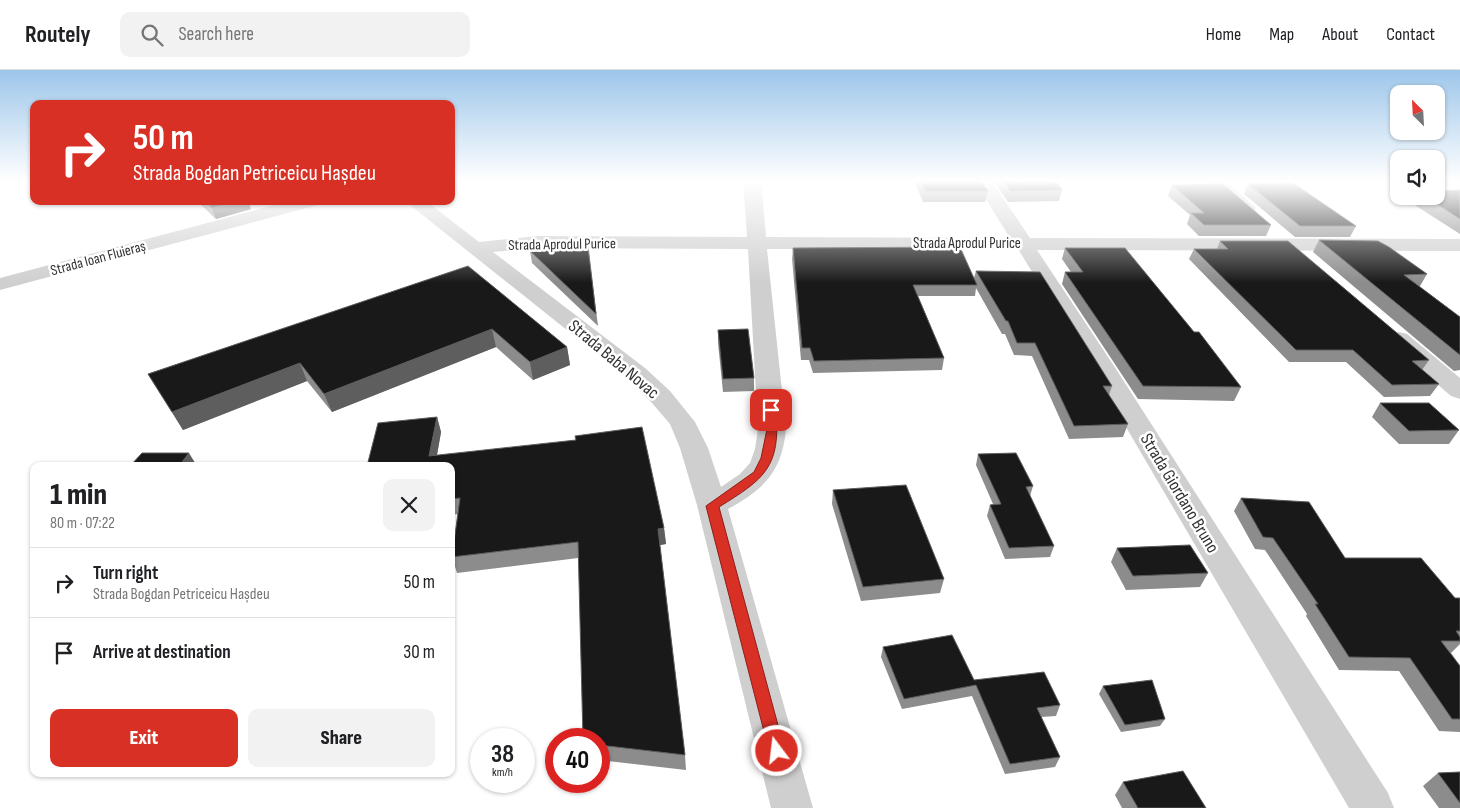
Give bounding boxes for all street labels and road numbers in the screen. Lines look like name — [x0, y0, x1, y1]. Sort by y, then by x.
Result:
street label: Strada Aprodul Purice — [508, 234, 616, 255]
street label: Strada Aprodul Purice — [913, 234, 1021, 253]
street label: Strada Ioan Fluieraș — [48, 237, 148, 280]
street label: Strada Baba Novac — [564, 315, 663, 403]
street label: Strada Giordano Bruno — [1136, 430, 1223, 557]

